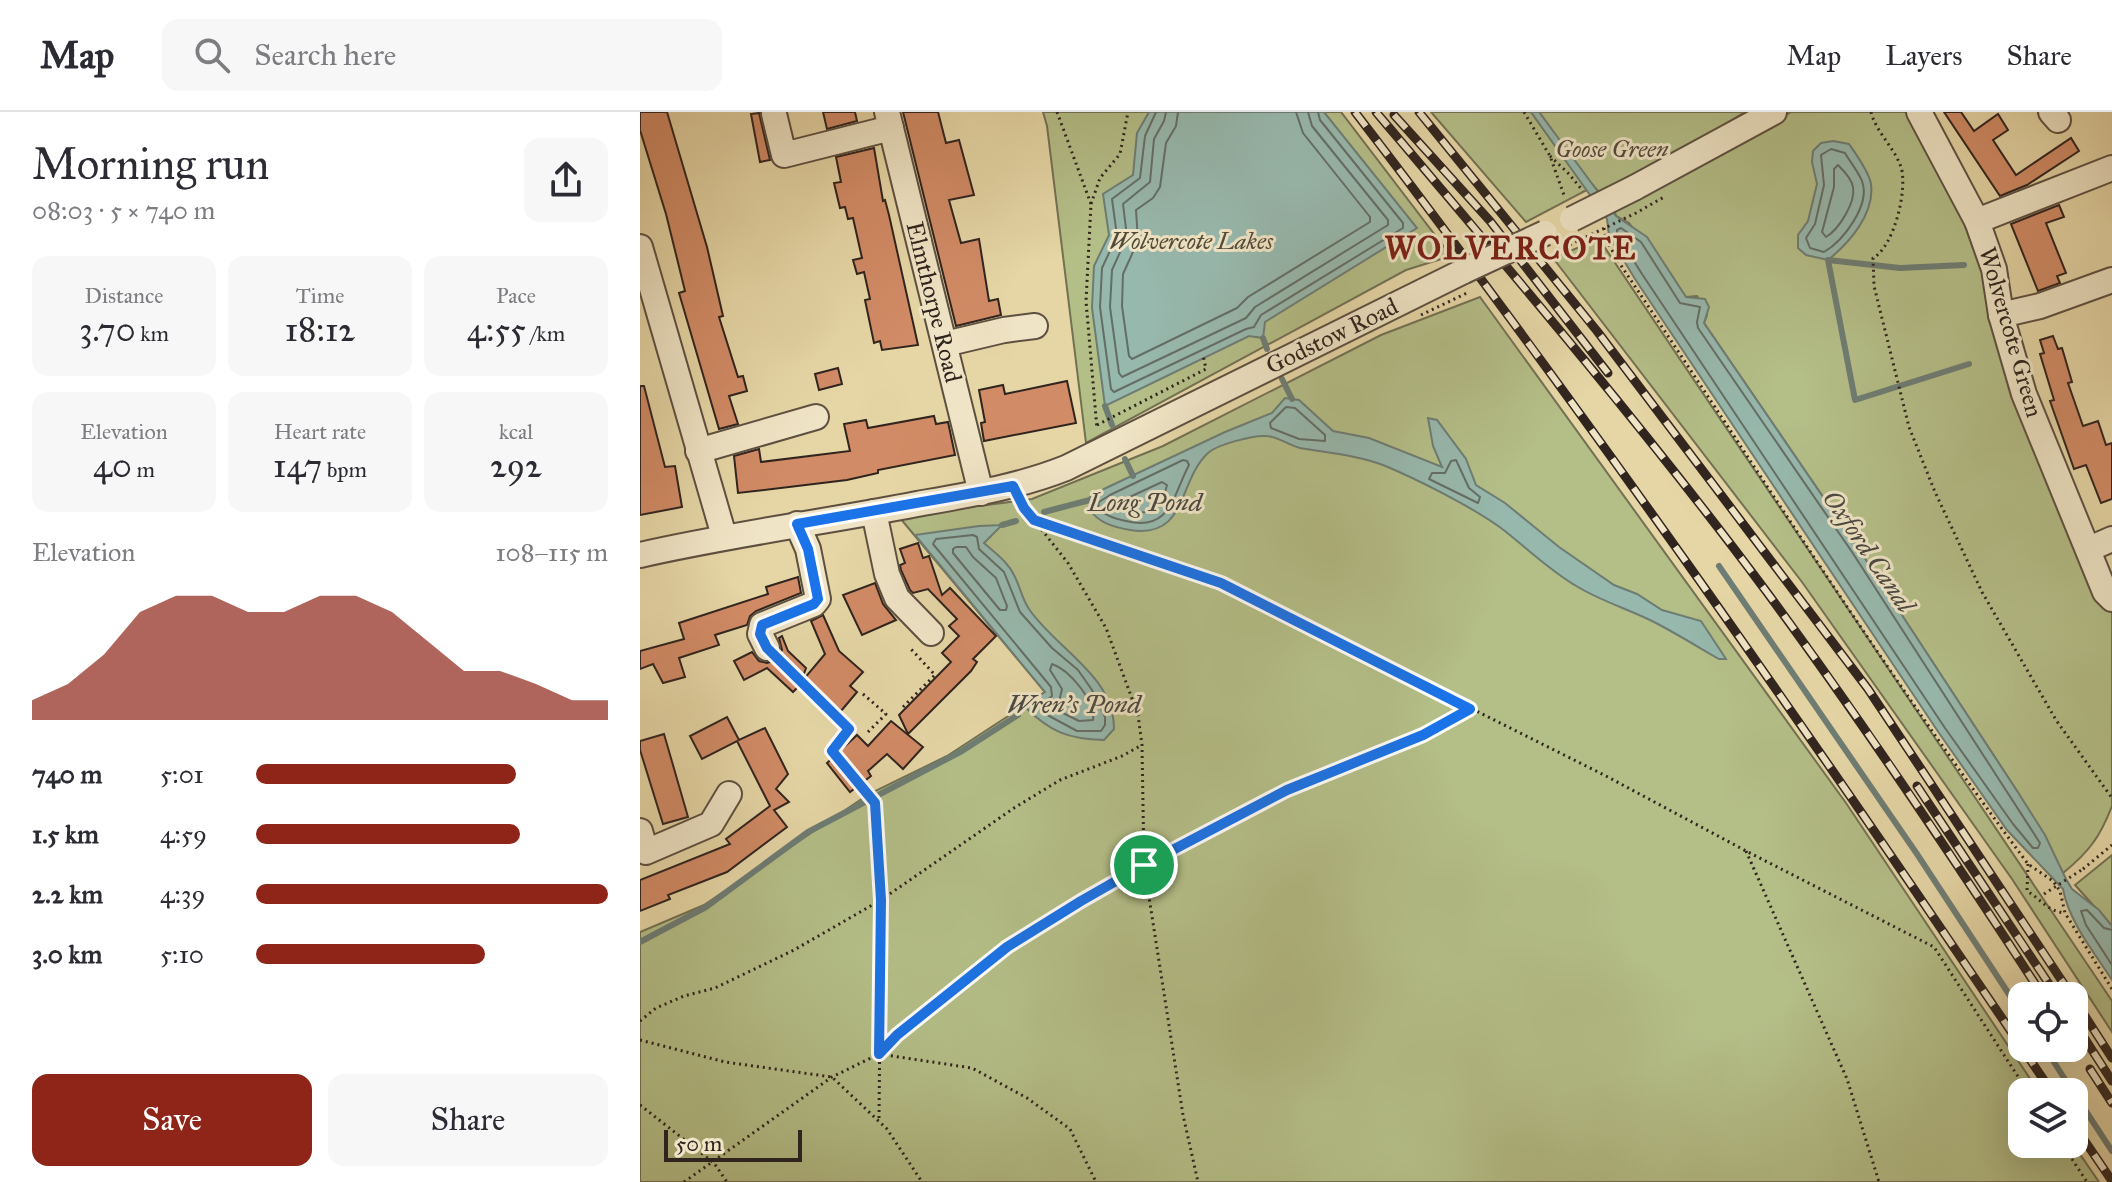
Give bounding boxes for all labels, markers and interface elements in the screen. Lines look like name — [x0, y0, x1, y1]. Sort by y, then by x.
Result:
search box — [162, 19, 722, 91]
text: Map — [40, 32, 114, 78]
icon: search — [190, 33, 234, 77]
text: Search here — [254, 37, 396, 73]
text: Map — [1786, 38, 1841, 73]
text: Layers — [1885, 38, 1963, 73]
text: Share — [2007, 38, 2072, 73]
park label: Goose Green — [1556, 134, 1669, 164]
text: Morning run — [32, 137, 269, 191]
button: share — [524, 138, 608, 222]
text: 08:03 · 5 × 740 m — [32, 194, 215, 226]
street label: Elmthorpe Road — [899, 218, 969, 386]
park label: Wolvercote Lakes — [1109, 226, 1274, 256]
district label: WOLVERCOTE — [1384, 229, 1638, 268]
street label: Wolvercote Green — [1972, 243, 2050, 421]
text: Distance — [85, 282, 163, 309]
text: Time — [296, 282, 344, 309]
text: Pace — [496, 282, 536, 309]
street label: Godstow Road — [1261, 291, 1403, 381]
text: 3.70 — [79, 309, 136, 350]
text: 18:12 — [285, 309, 355, 350]
text: 4:55 — [467, 309, 526, 350]
text: km — [136, 320, 169, 347]
text: /km — [526, 320, 565, 347]
text: Elevation — [80, 418, 168, 445]
text: Heart rate — [274, 418, 366, 445]
text: kcal — [499, 418, 533, 445]
text: 40 — [93, 445, 132, 486]
text: 147 — [273, 445, 322, 486]
text: 292 — [490, 445, 542, 486]
text: m — [132, 456, 155, 483]
text: bpm — [322, 456, 367, 483]
water label: Oxford Canal — [1816, 484, 1923, 620]
water label: Long Pond — [1087, 486, 1204, 518]
text: Elevation — [32, 536, 135, 568]
text: 108–115 m — [495, 536, 608, 568]
water label: Wren's Pond — [1007, 688, 1143, 720]
text: 740 m — [32, 758, 102, 790]
text: 5:01 — [160, 758, 204, 790]
text: 1.5 km — [32, 818, 99, 850]
text: 4:59 — [160, 818, 207, 850]
pin — [1110, 831, 1178, 899]
icon: arrive — [1122, 843, 1166, 887]
text: 2.2 km — [32, 878, 103, 910]
text: 4:39 — [160, 878, 205, 910]
text: 3.0 km — [32, 938, 102, 970]
text: 5:10 — [160, 938, 204, 970]
map controls — [2008, 982, 2088, 1158]
button: locate — [2008, 982, 2088, 1062]
button: Save — [32, 1074, 312, 1166]
button: Share — [328, 1074, 608, 1166]
button: layers — [2008, 1078, 2088, 1158]
scale bar — [664, 1126, 802, 1162]
text: 50 m — [676, 1130, 722, 1157]

